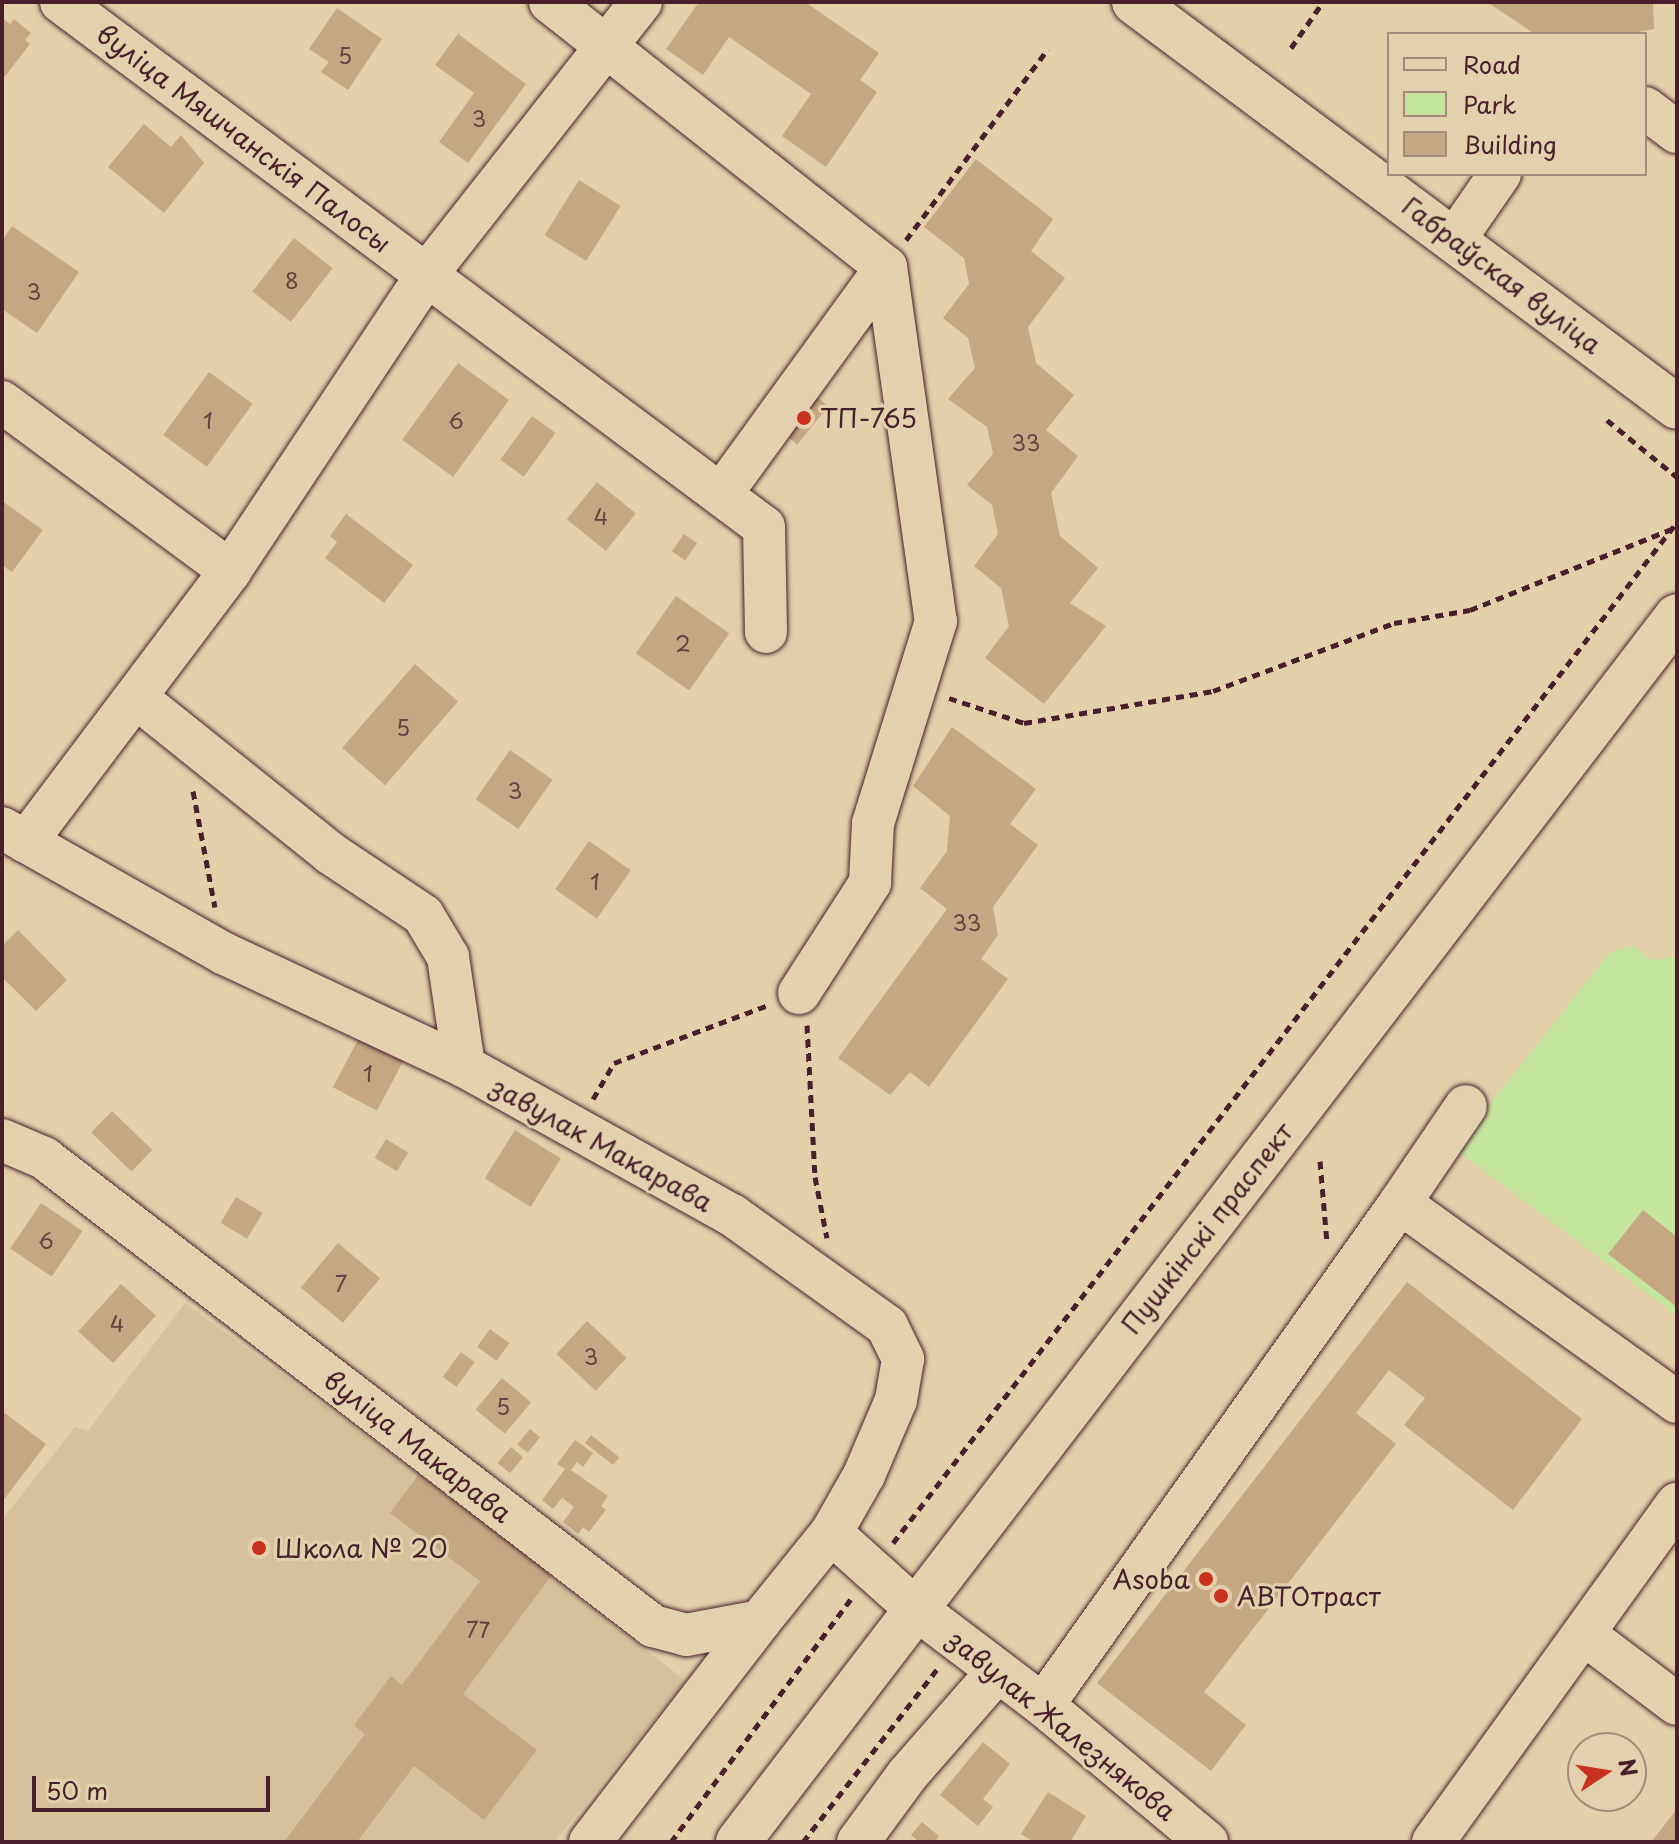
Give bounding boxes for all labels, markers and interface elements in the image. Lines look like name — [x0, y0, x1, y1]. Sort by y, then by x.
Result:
street label: вуліца Мяшчанскія Палосы — [92, 18, 396, 258]
legend — [1387, 32, 1647, 176]
house number: 5 — [338, 42, 352, 68]
text: Road — [1463, 46, 1521, 82]
text: Park — [1463, 86, 1517, 122]
house number: 3 — [472, 105, 486, 131]
text: Building — [1463, 126, 1557, 162]
street label: Габраўская вуліца — [1396, 190, 1608, 360]
house number: 8 — [285, 267, 299, 293]
house number: 3 — [27, 278, 41, 304]
place label: ТП-765 — [820, 402, 917, 434]
house number: 1 — [203, 407, 213, 433]
house number: 6 — [448, 407, 464, 433]
marker: ТП-765 — [795, 409, 813, 427]
house number: 33 — [1012, 429, 1040, 455]
house number: 4 — [594, 503, 608, 529]
house number: 2 — [675, 630, 691, 656]
house number: 5 — [396, 714, 410, 740]
house number: 3 — [508, 777, 522, 803]
house number: 1 — [590, 868, 600, 894]
house number: 33 — [953, 909, 981, 935]
house number: 1 — [363, 1060, 373, 1086]
street label: завулак Макарава — [486, 1070, 718, 1218]
street label: Пушкінскі праспект — [1115, 1116, 1299, 1340]
house number: 6 — [38, 1227, 54, 1253]
house number: 7 — [335, 1270, 347, 1296]
house number: 4 — [110, 1310, 124, 1336]
house number: 3 — [584, 1343, 598, 1369]
street label: вуліца Макарава — [318, 1363, 518, 1529]
house number: 5 — [496, 1393, 510, 1419]
place label: Школа № 20 — [275, 1532, 448, 1564]
marker: Школа № 20 — [250, 1539, 268, 1557]
place label: Asoba — [1113, 1563, 1190, 1595]
marker: Asoba — [1197, 1570, 1215, 1588]
place label: АВТОтраст — [1237, 1580, 1381, 1612]
marker: АВТОтраст — [1212, 1587, 1230, 1605]
house number: 77 — [466, 1616, 490, 1642]
street label: завулак Жалезнякова — [941, 1623, 1183, 1827]
north arrow — [1567, 1732, 1647, 1812]
text: N — [1611, 1755, 1647, 1779]
scale bar — [36, 1760, 274, 1810]
text: 50 m — [46, 1772, 108, 1808]

